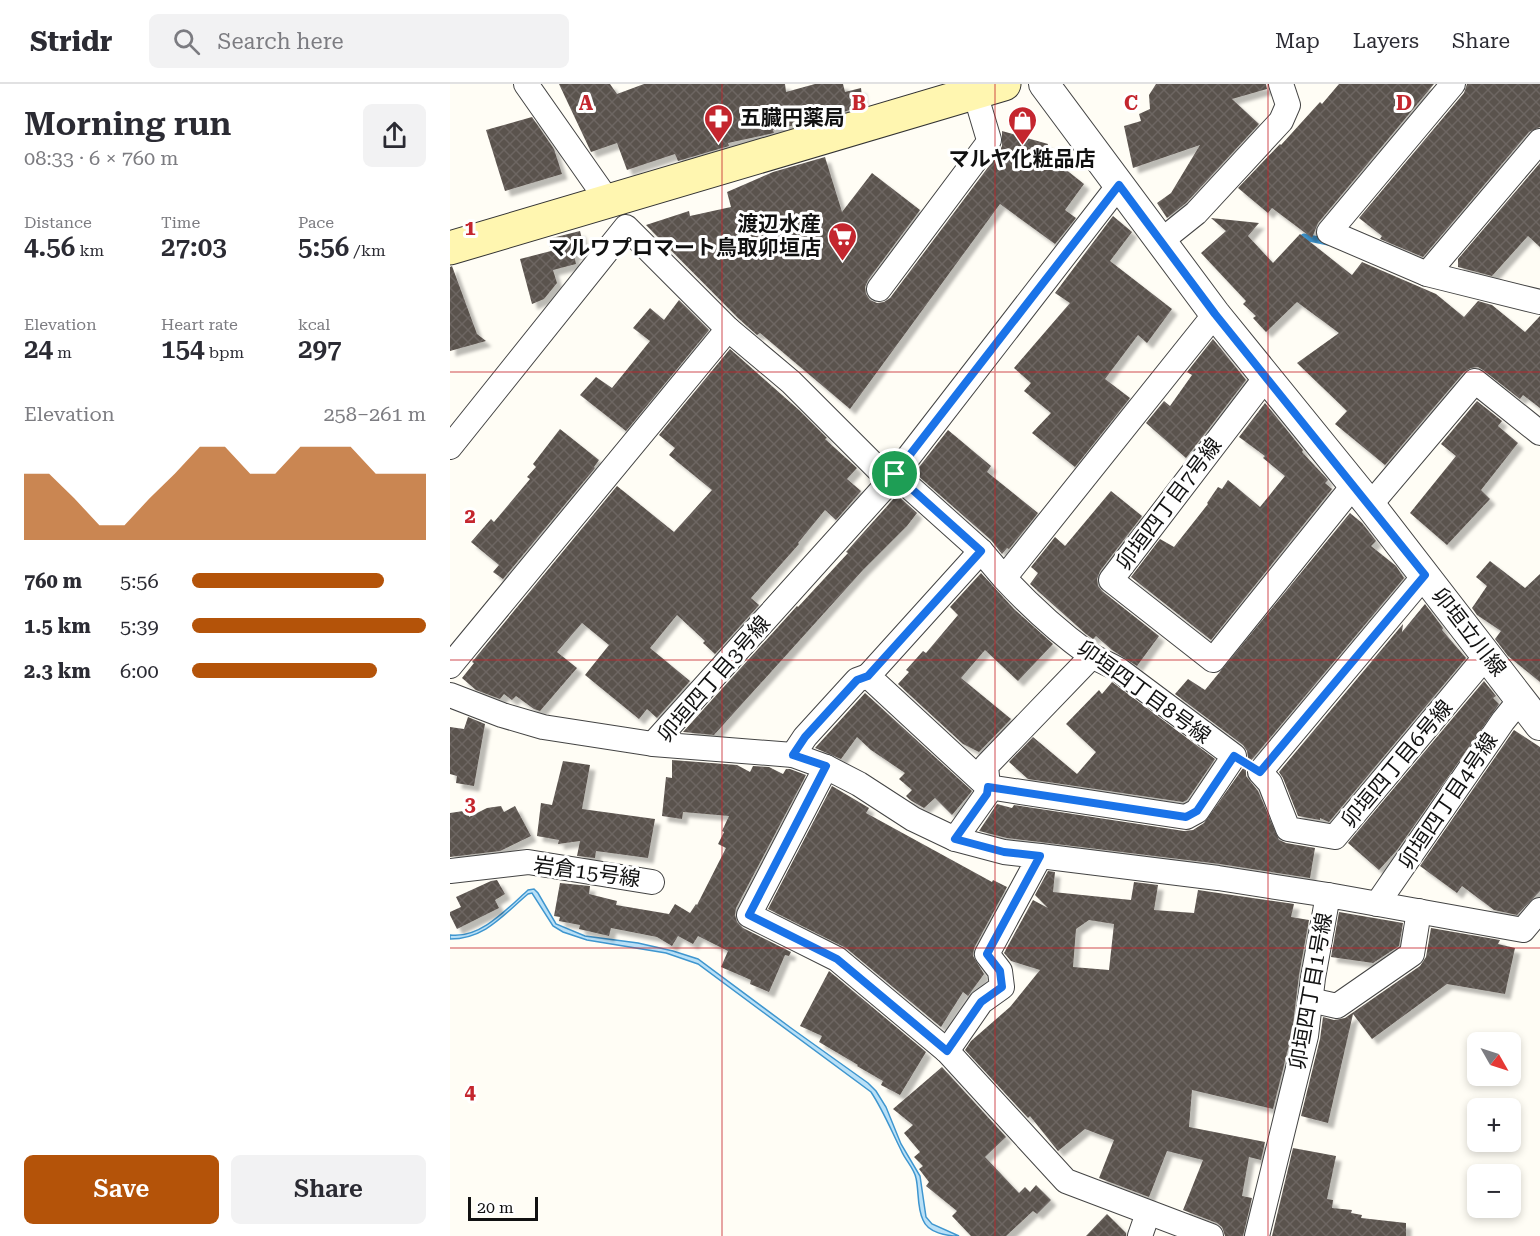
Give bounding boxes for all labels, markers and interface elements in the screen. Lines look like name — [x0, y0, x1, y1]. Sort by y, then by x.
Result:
search box — [149, 14, 569, 68]
text: Stridr — [30, 25, 113, 58]
icon: search — [170, 25, 203, 58]
text: Search here — [218, 29, 344, 54]
text: Map — [1275, 29, 1320, 53]
text: Layers — [1353, 29, 1419, 53]
text: Share — [1452, 29, 1510, 53]
text: A — [579, 91, 594, 115]
text: B — [852, 91, 866, 115]
text: C — [1124, 91, 1138, 115]
text: D — [1396, 91, 1412, 115]
pharmacy icon: 五臓円薬局 — [703, 102, 735, 144]
text: Morning run — [24, 104, 231, 143]
button: share — [363, 104, 426, 167]
shop icon: マルヤ化粧品店 — [1006, 104, 1038, 146]
place label: 五臓円薬局 — [740, 106, 845, 130]
text: 08:33 · 6 × 760 m — [24, 146, 179, 170]
place label: マルヤ化粧品店 — [949, 147, 1096, 171]
place label: 渡辺水産 マルワプロマート鳥取卯垣店 — [548, 212, 821, 260]
text: Distance — [24, 213, 92, 232]
text: Time — [161, 213, 200, 232]
text: Pace — [298, 213, 334, 232]
text: 1 — [464, 216, 476, 240]
supermarket icon: 渡辺水産 マルワプロマート鳥取卯垣店 — [826, 220, 858, 262]
text: 4.56 — [24, 232, 75, 262]
text: 27:03 — [161, 232, 227, 262]
text: 5:56 — [298, 232, 349, 262]
text: km — [75, 241, 104, 260]
text: /km — [349, 241, 386, 260]
text: Elevation — [24, 315, 97, 334]
text: Heart rate — [161, 315, 238, 334]
text: kcal — [298, 315, 330, 334]
text: 24 — [24, 334, 53, 364]
text: 154 — [161, 334, 205, 364]
text: 297 — [298, 334, 342, 364]
text: m — [53, 343, 72, 362]
text: bpm — [205, 343, 244, 362]
text: Elevation — [24, 402, 115, 426]
text: 258–261 m — [323, 402, 426, 426]
street label: 卯垣四丁目7号線 — [1112, 433, 1226, 575]
pin — [869, 448, 920, 499]
icon: arrive — [878, 457, 911, 490]
text: 2 — [464, 504, 476, 528]
text: 760 m — [24, 569, 82, 593]
text: 5:56 — [120, 569, 159, 593]
street label: 卯垣立川線 — [1427, 583, 1511, 681]
street label: 卯垣四丁目3号線 — [653, 611, 775, 747]
text: 1.5 km — [24, 614, 91, 638]
text: 5:39 — [120, 614, 159, 638]
street label: 卯垣四丁目8号線 — [1073, 636, 1215, 748]
text: 2.3 km — [24, 659, 91, 683]
text: 6:00 — [120, 659, 159, 683]
street label: 卯垣四丁目6号線 — [1337, 695, 1457, 833]
street label: 卯垣四丁目4号線 — [1394, 728, 1502, 874]
text: 3 — [464, 792, 476, 816]
street label: 岩倉15号線 — [532, 853, 642, 891]
street label: 卯垣四丁目1号線 — [1285, 911, 1337, 1071]
north arrow — [1467, 1032, 1521, 1086]
map controls — [1467, 1032, 1521, 1218]
text: 4 — [464, 1080, 476, 1104]
button: + — [1467, 1098, 1521, 1152]
button: Save — [24, 1155, 219, 1224]
button: Share — [231, 1155, 426, 1224]
button: − — [1467, 1164, 1521, 1218]
scale bar — [468, 1194, 538, 1222]
text: 20 m — [477, 1198, 514, 1217]

